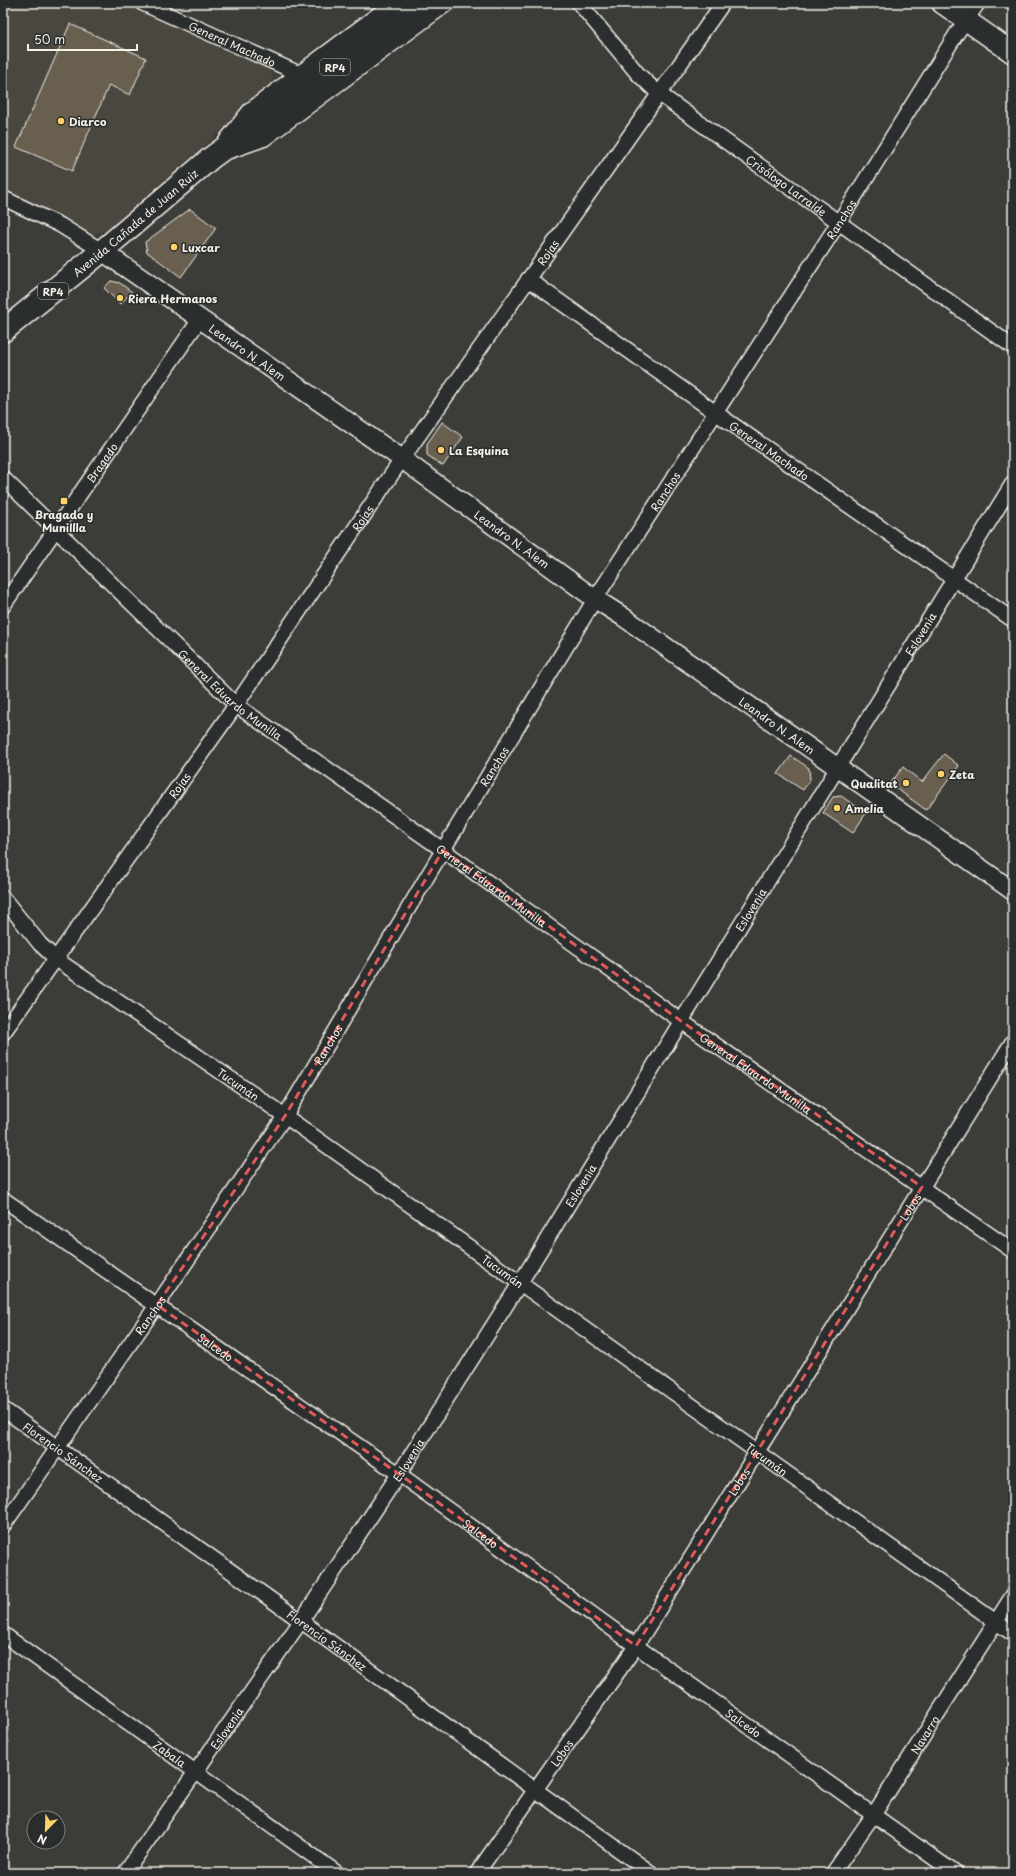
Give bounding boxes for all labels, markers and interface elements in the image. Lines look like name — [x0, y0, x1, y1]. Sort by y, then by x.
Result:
street label: General Machado — [186, 17, 279, 71]
scale bar — [28, 26, 137, 52]
text: 50 m — [34, 30, 65, 48]
road number: RP4 — [320, 59, 350, 75]
place label: Diarco — [69, 113, 107, 130]
marker: Diarco — [56, 116, 66, 126]
street label: Crisólogo Larralde — [743, 150, 831, 220]
street label: Avenida Cañada de Juan Ruiz — [69, 165, 201, 280]
street label: Ranchos — [822, 196, 860, 242]
street label: Rojas — [532, 236, 563, 269]
place label: Luxcar — [182, 239, 220, 256]
marker: Luxcar — [169, 242, 179, 252]
road number: RP4 — [38, 283, 68, 299]
place label: Riera Hermanos — [128, 290, 217, 307]
marker: Riera Hermanos — [115, 293, 125, 303]
street label: Leandro N. Alem — [206, 319, 289, 384]
street label: General Machado — [726, 416, 813, 484]
street label: Bragado — [82, 439, 121, 486]
place label: La Esquina — [449, 442, 509, 459]
marker: La Esquina — [436, 445, 446, 455]
street label: Ranchos — [646, 468, 684, 514]
marker: Bragado y Munillla — [59, 496, 69, 506]
street label: Rojas — [347, 501, 377, 534]
place label: Bragado y Munillla — [35, 506, 93, 536]
street label: Leandro N. Alem — [471, 506, 553, 572]
street label: Eslovenia — [900, 608, 940, 658]
street label: General Eduardo Munilla — [175, 645, 286, 744]
street label: Leandro N. Alem — [736, 692, 819, 758]
street label: Ranchos — [475, 743, 513, 790]
place label: Zeta — [949, 766, 975, 783]
street label: Rojas — [164, 769, 194, 802]
marker: Zeta — [936, 769, 946, 779]
place label: Qualitat — [851, 775, 899, 792]
marker: Qualitat — [901, 778, 911, 788]
place label: Amelia — [845, 800, 885, 817]
marker: Amelia — [832, 803, 842, 813]
street label: General Eduardo Munilla — [433, 839, 551, 931]
street label: Eslovenia — [730, 884, 770, 934]
street label: Ranchos — [309, 1021, 346, 1068]
street label: General Eduardo Munilla — [696, 1028, 815, 1118]
street label: Tucumán — [214, 1063, 263, 1105]
street label: Eslovenia — [560, 1160, 600, 1210]
street label: Lobos — [895, 1189, 925, 1224]
street label: Tucumán — [478, 1250, 527, 1292]
street label: Ranchos — [130, 1292, 170, 1338]
street label: Salcedo — [194, 1328, 237, 1365]
street label: Florencio Sánchez — [20, 1417, 107, 1486]
street label: Eslovenia — [388, 1435, 428, 1485]
street label: Tucumán — [742, 1438, 791, 1480]
street label: Lobos — [723, 1464, 754, 1499]
street label: Salcedo — [459, 1515, 502, 1552]
street label: Florencio Sánchez — [284, 1605, 371, 1674]
street label: Eslovenia — [206, 1703, 247, 1752]
street label: Salcedo — [722, 1704, 765, 1741]
street label: Navarro — [906, 1712, 943, 1757]
street label: Zabala — [150, 1736, 190, 1771]
street label: Lobos — [546, 1736, 577, 1770]
north arrow — [26, 1810, 66, 1850]
text: N — [34, 1830, 49, 1849]

